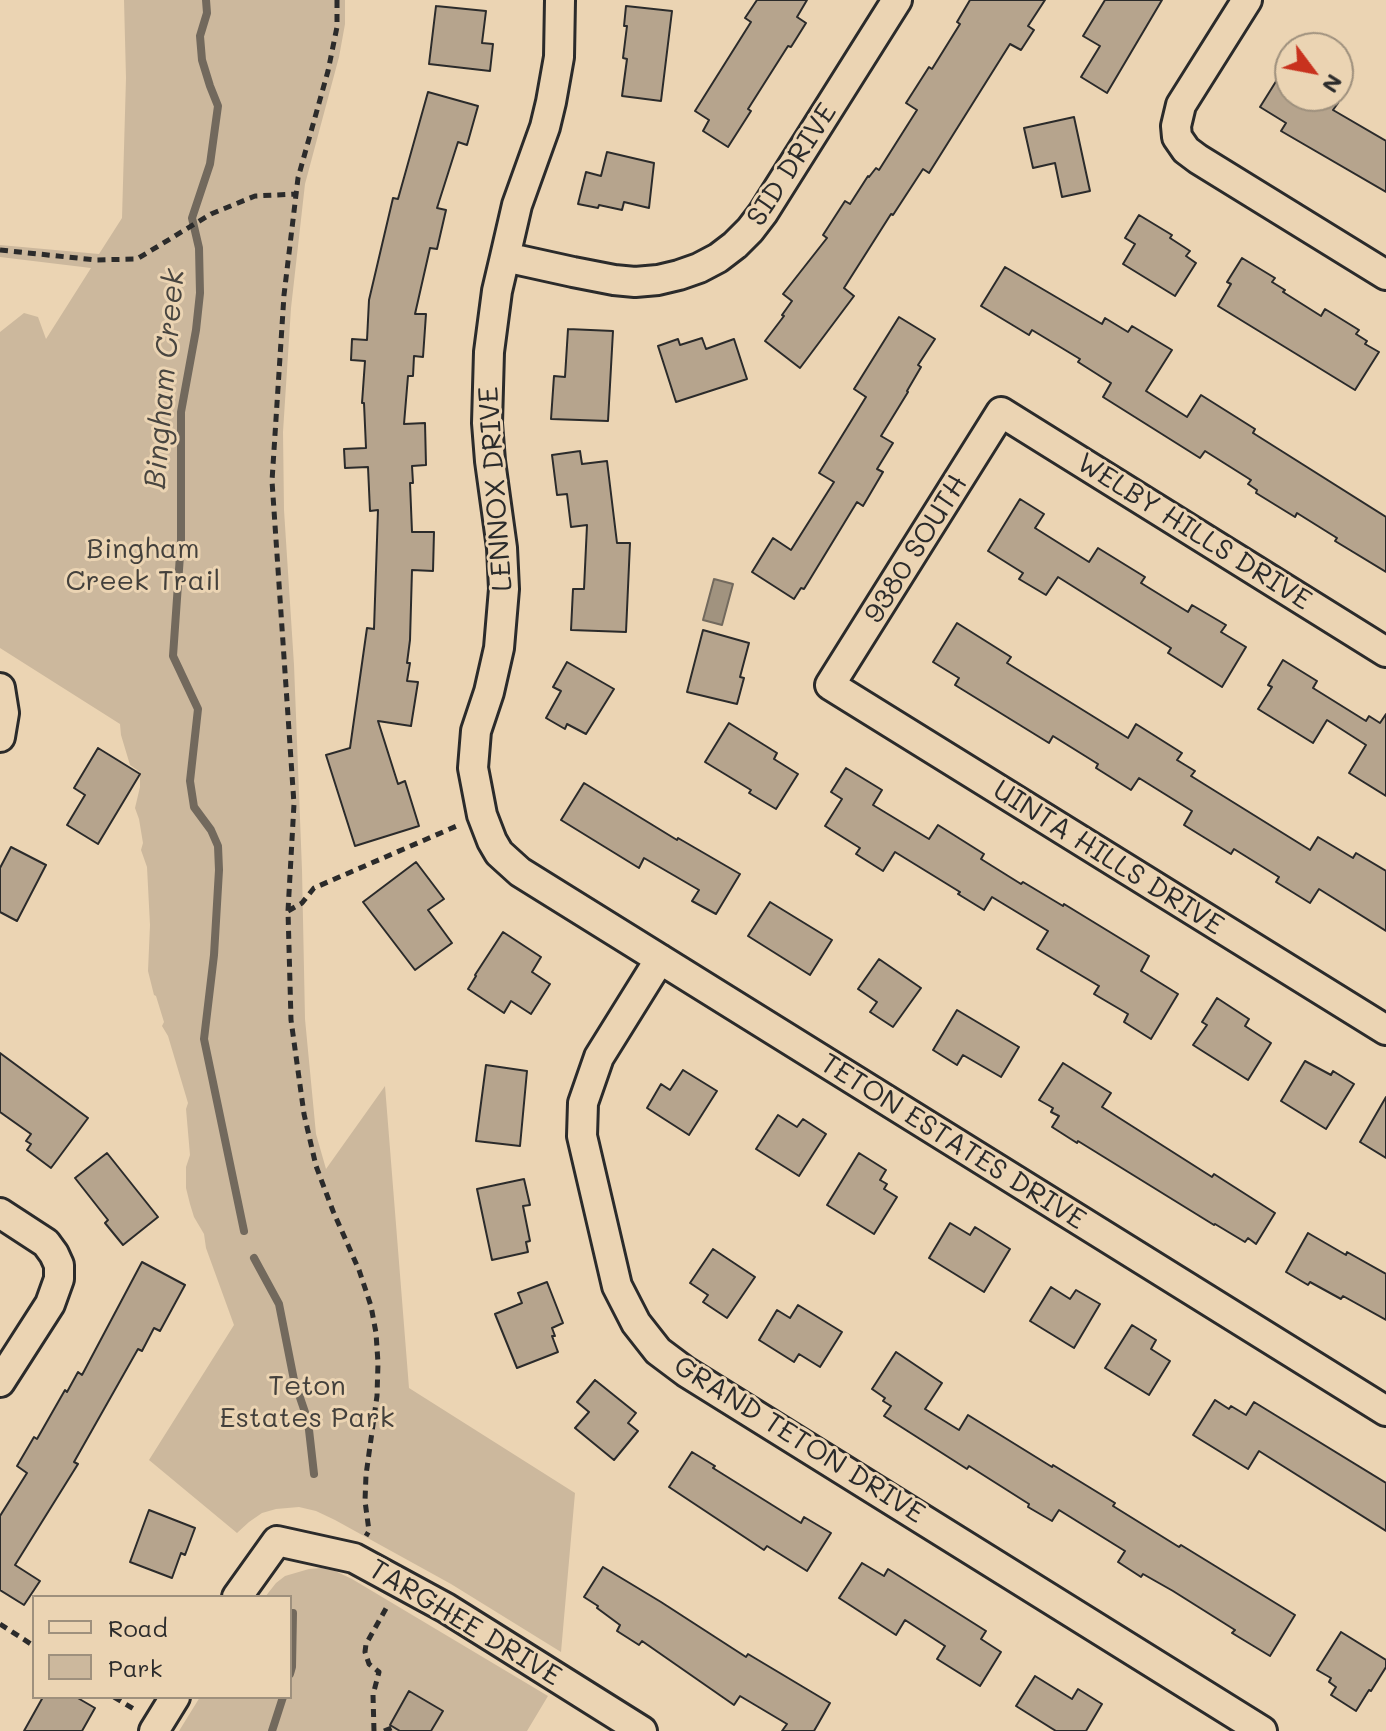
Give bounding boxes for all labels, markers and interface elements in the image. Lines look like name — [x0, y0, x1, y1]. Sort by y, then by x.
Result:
north arrow — [1274, 32, 1354, 112]
text: N — [1316, 69, 1350, 99]
street label: SID DRIVE — [740, 97, 844, 233]
water label: Bingham Creek — [137, 268, 193, 490]
street label: LENNOX DRIVE — [472, 385, 520, 593]
street label: WELBY HILLS DRIVE — [1071, 446, 1317, 618]
street label: 9380 SOUTH — [857, 469, 975, 629]
park label: Bingham Creek Trail — [65, 532, 221, 598]
street label: UINTA HILLS DRIVE — [987, 773, 1229, 943]
street label: TETON ESTATES DRIVE — [814, 1047, 1092, 1237]
street label: GRAND TETON DRIVE — [667, 1349, 931, 1531]
park label: Teton Estates Park — [219, 1369, 395, 1435]
street label: TARGHEE DRIVE — [363, 1552, 567, 1694]
legend — [32, 1595, 292, 1699]
text: Road — [108, 1612, 168, 1643]
text: Park — [108, 1652, 162, 1683]

